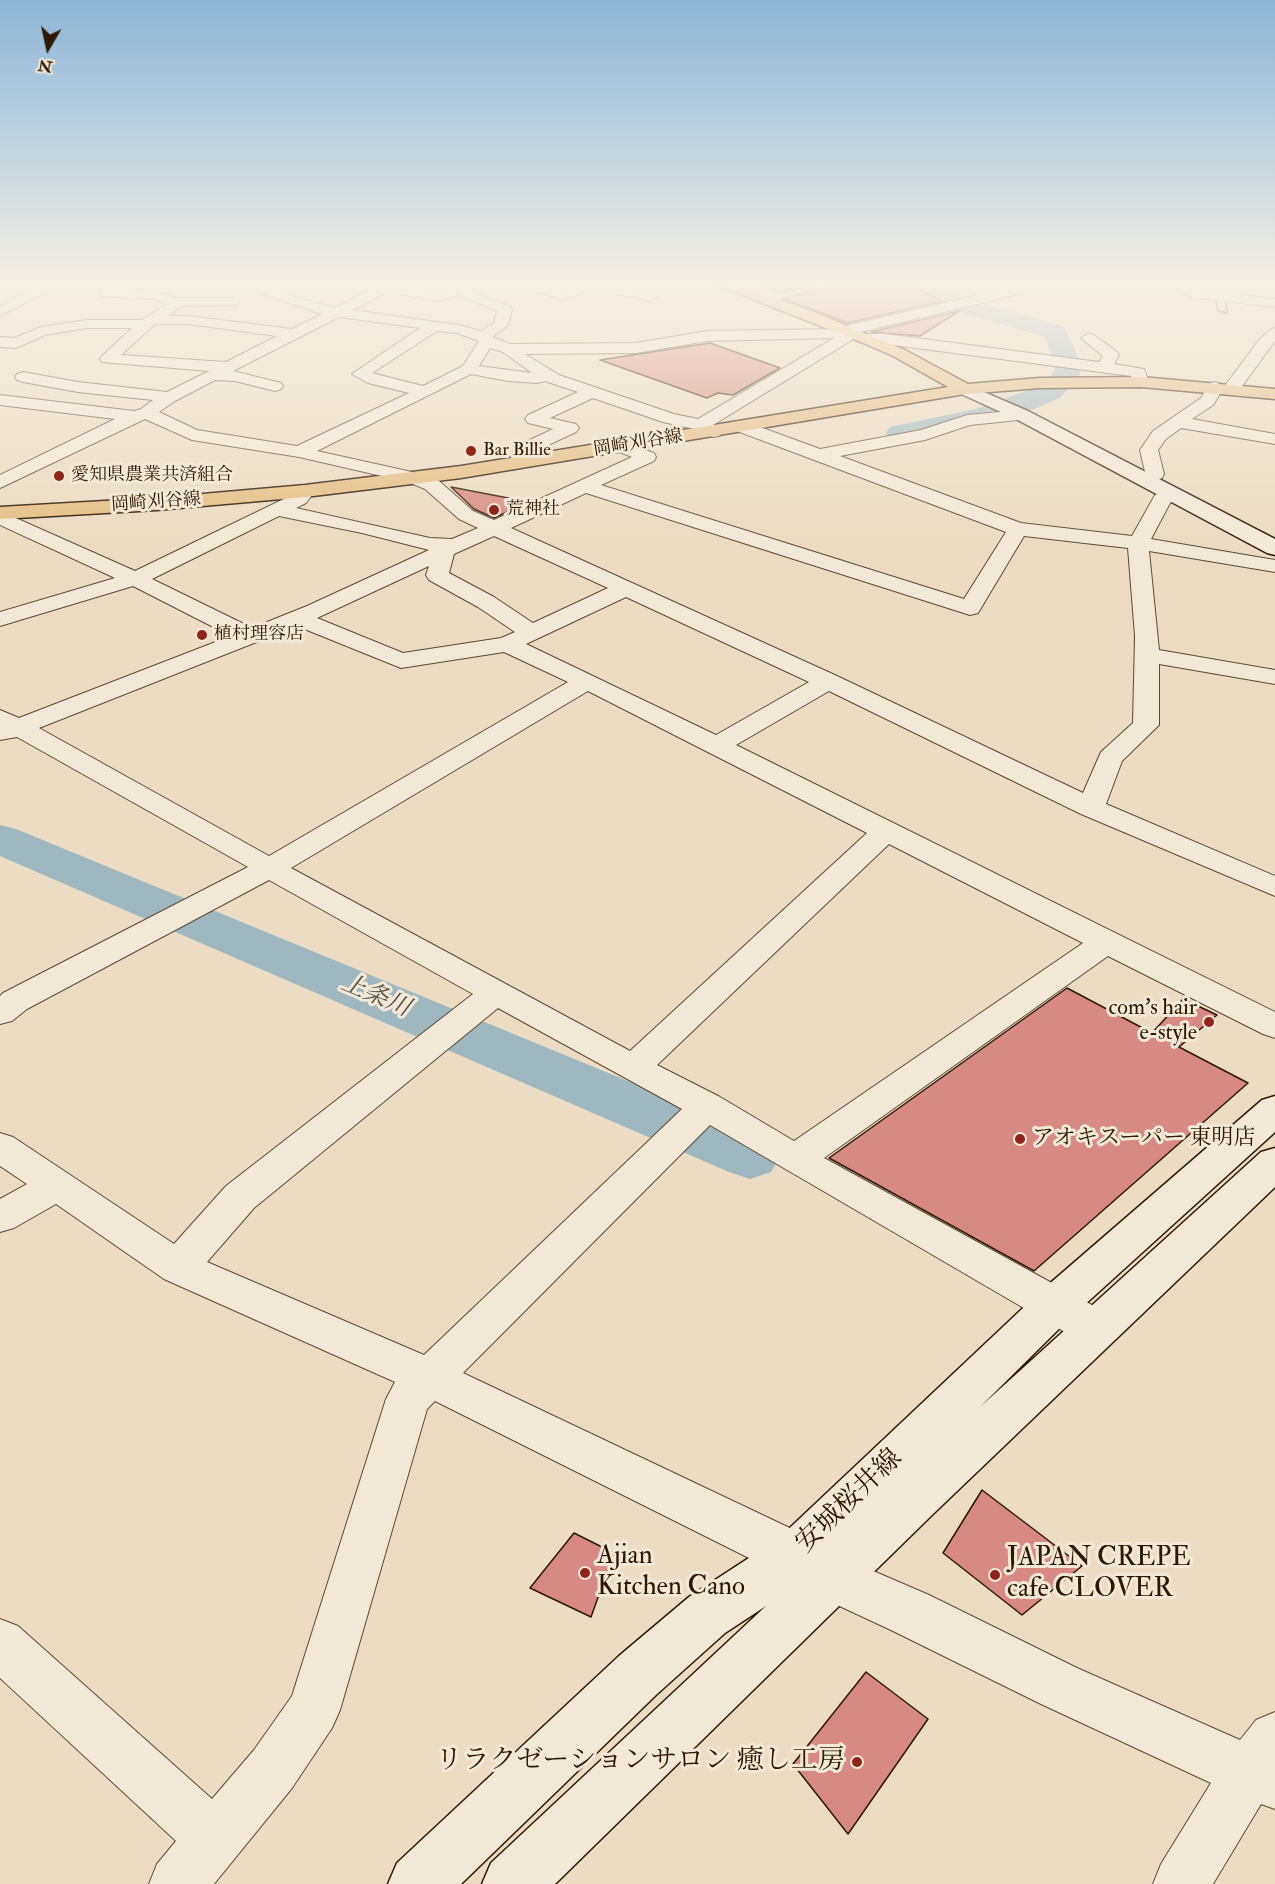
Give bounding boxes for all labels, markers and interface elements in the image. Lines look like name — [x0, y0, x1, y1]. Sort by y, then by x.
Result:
north arrow — [18, 18, 78, 78]
text: N — [37, 55, 54, 77]
street label: 岡崎刈谷線 — [592, 426, 684, 462]
place label: Bar Billie — [483, 440, 551, 462]
marker: Bar Billie — [464, 444, 478, 458]
place label: 愛知県農業共済組合 — [71, 465, 233, 487]
marker: 愛知県農業共済組合 — [52, 469, 66, 483]
street label: 岡崎刈谷線 — [110, 489, 202, 517]
place label: 荒神社 — [506, 499, 560, 521]
marker: 荒神社 — [487, 503, 501, 517]
place label: 植村理容店 — [214, 624, 304, 646]
marker: 植村理容店 — [195, 628, 209, 642]
water label: 上条川 — [336, 970, 414, 1024]
place label: com's hair e-style — [1108, 996, 1197, 1048]
marker: com's hair e-style — [1202, 1015, 1216, 1029]
place label: アオキスーパー 東明店 — [1032, 1126, 1256, 1152]
marker: アオキスーパー 東明店 — [1013, 1132, 1027, 1146]
street label: 安城桜井線 — [790, 1443, 910, 1561]
place label: Ajian Kitchen Cano — [597, 1541, 745, 1604]
place label: JAPAN CREPE cafe CLOVER — [1007, 1543, 1191, 1606]
marker: Ajian Kitchen Cano — [578, 1566, 592, 1580]
marker: JAPAN CREPE cafe CLOVER — [988, 1568, 1002, 1582]
place label: リラクゼーションサロン 癒し工房 — [435, 1746, 845, 1778]
marker: リラクゼーションサロン 癒し工房 — [850, 1755, 864, 1769]

